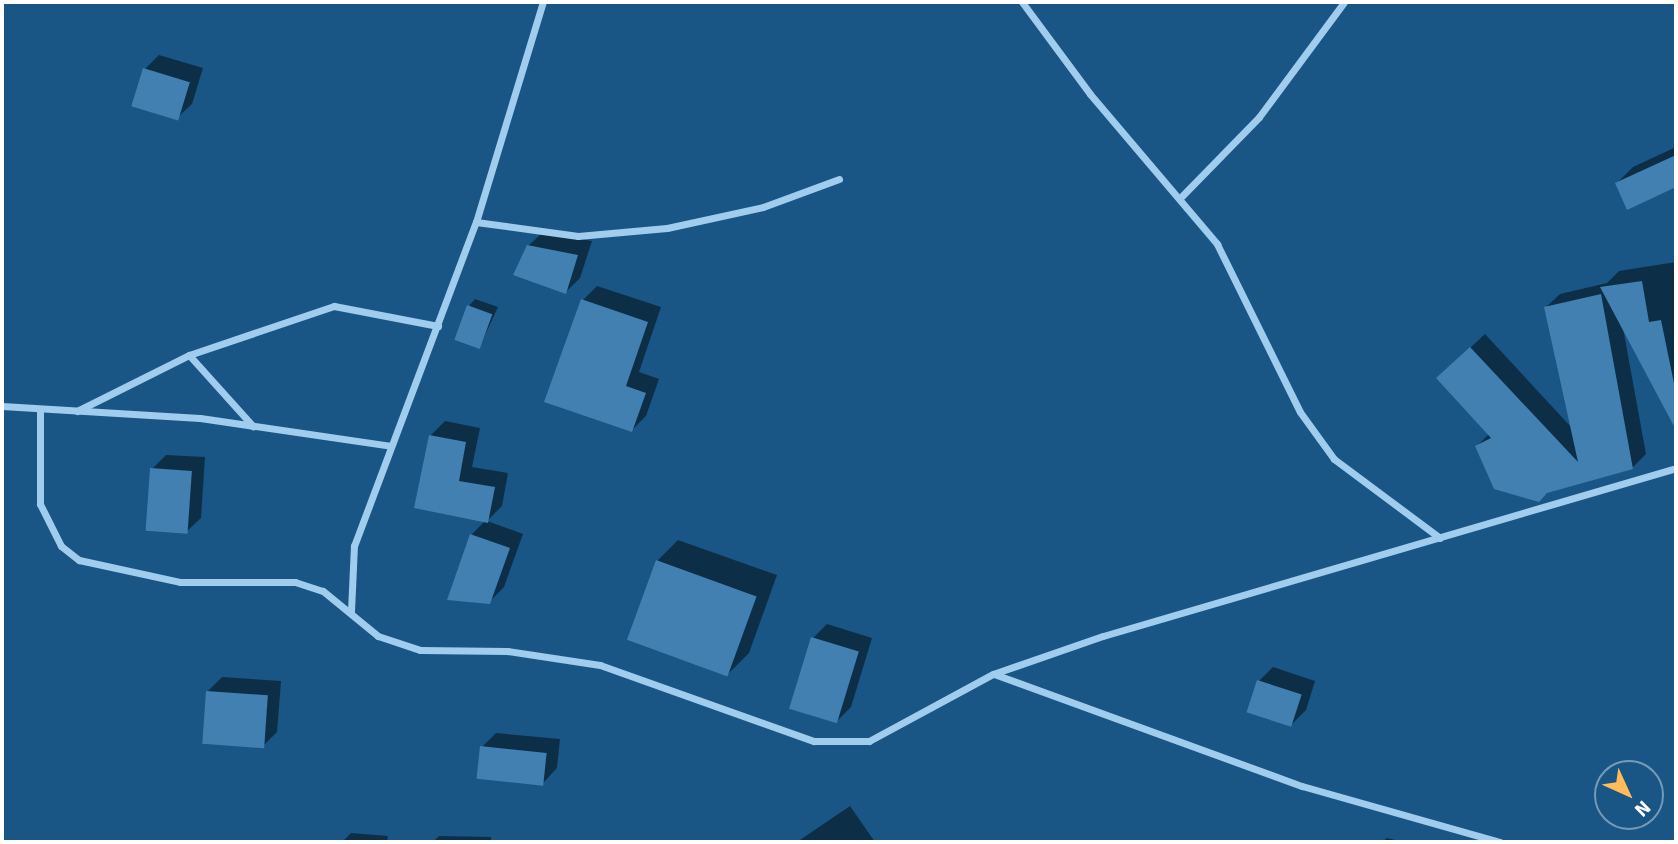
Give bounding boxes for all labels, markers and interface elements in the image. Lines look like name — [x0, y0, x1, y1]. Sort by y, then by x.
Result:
north arrow — [1594, 760, 1664, 830]
text: N — [1629, 795, 1656, 822]

